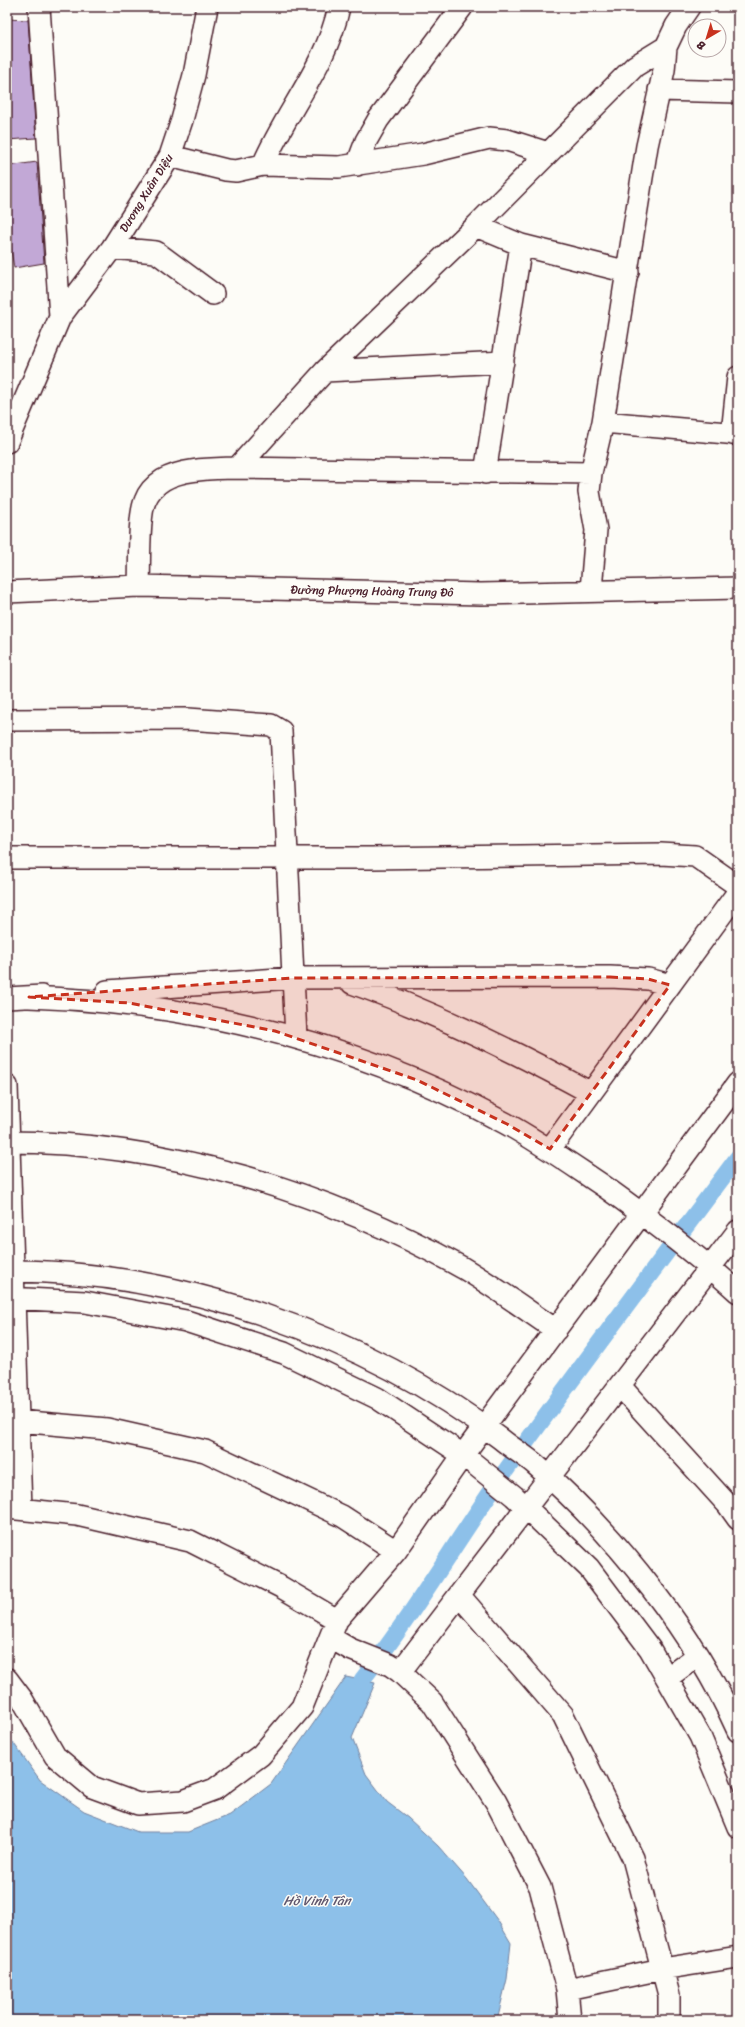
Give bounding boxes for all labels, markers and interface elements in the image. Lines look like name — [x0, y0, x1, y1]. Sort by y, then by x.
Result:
north arrow — [687, 18, 727, 58]
text: B — [693, 36, 710, 55]
street label: Dương Xuân Diệu — [113, 149, 179, 237]
street label: Đường Phượng Hoàng Trung Đô — [290, 579, 455, 603]
water label: Hồ Vinh Tân — [283, 1889, 352, 1912]

